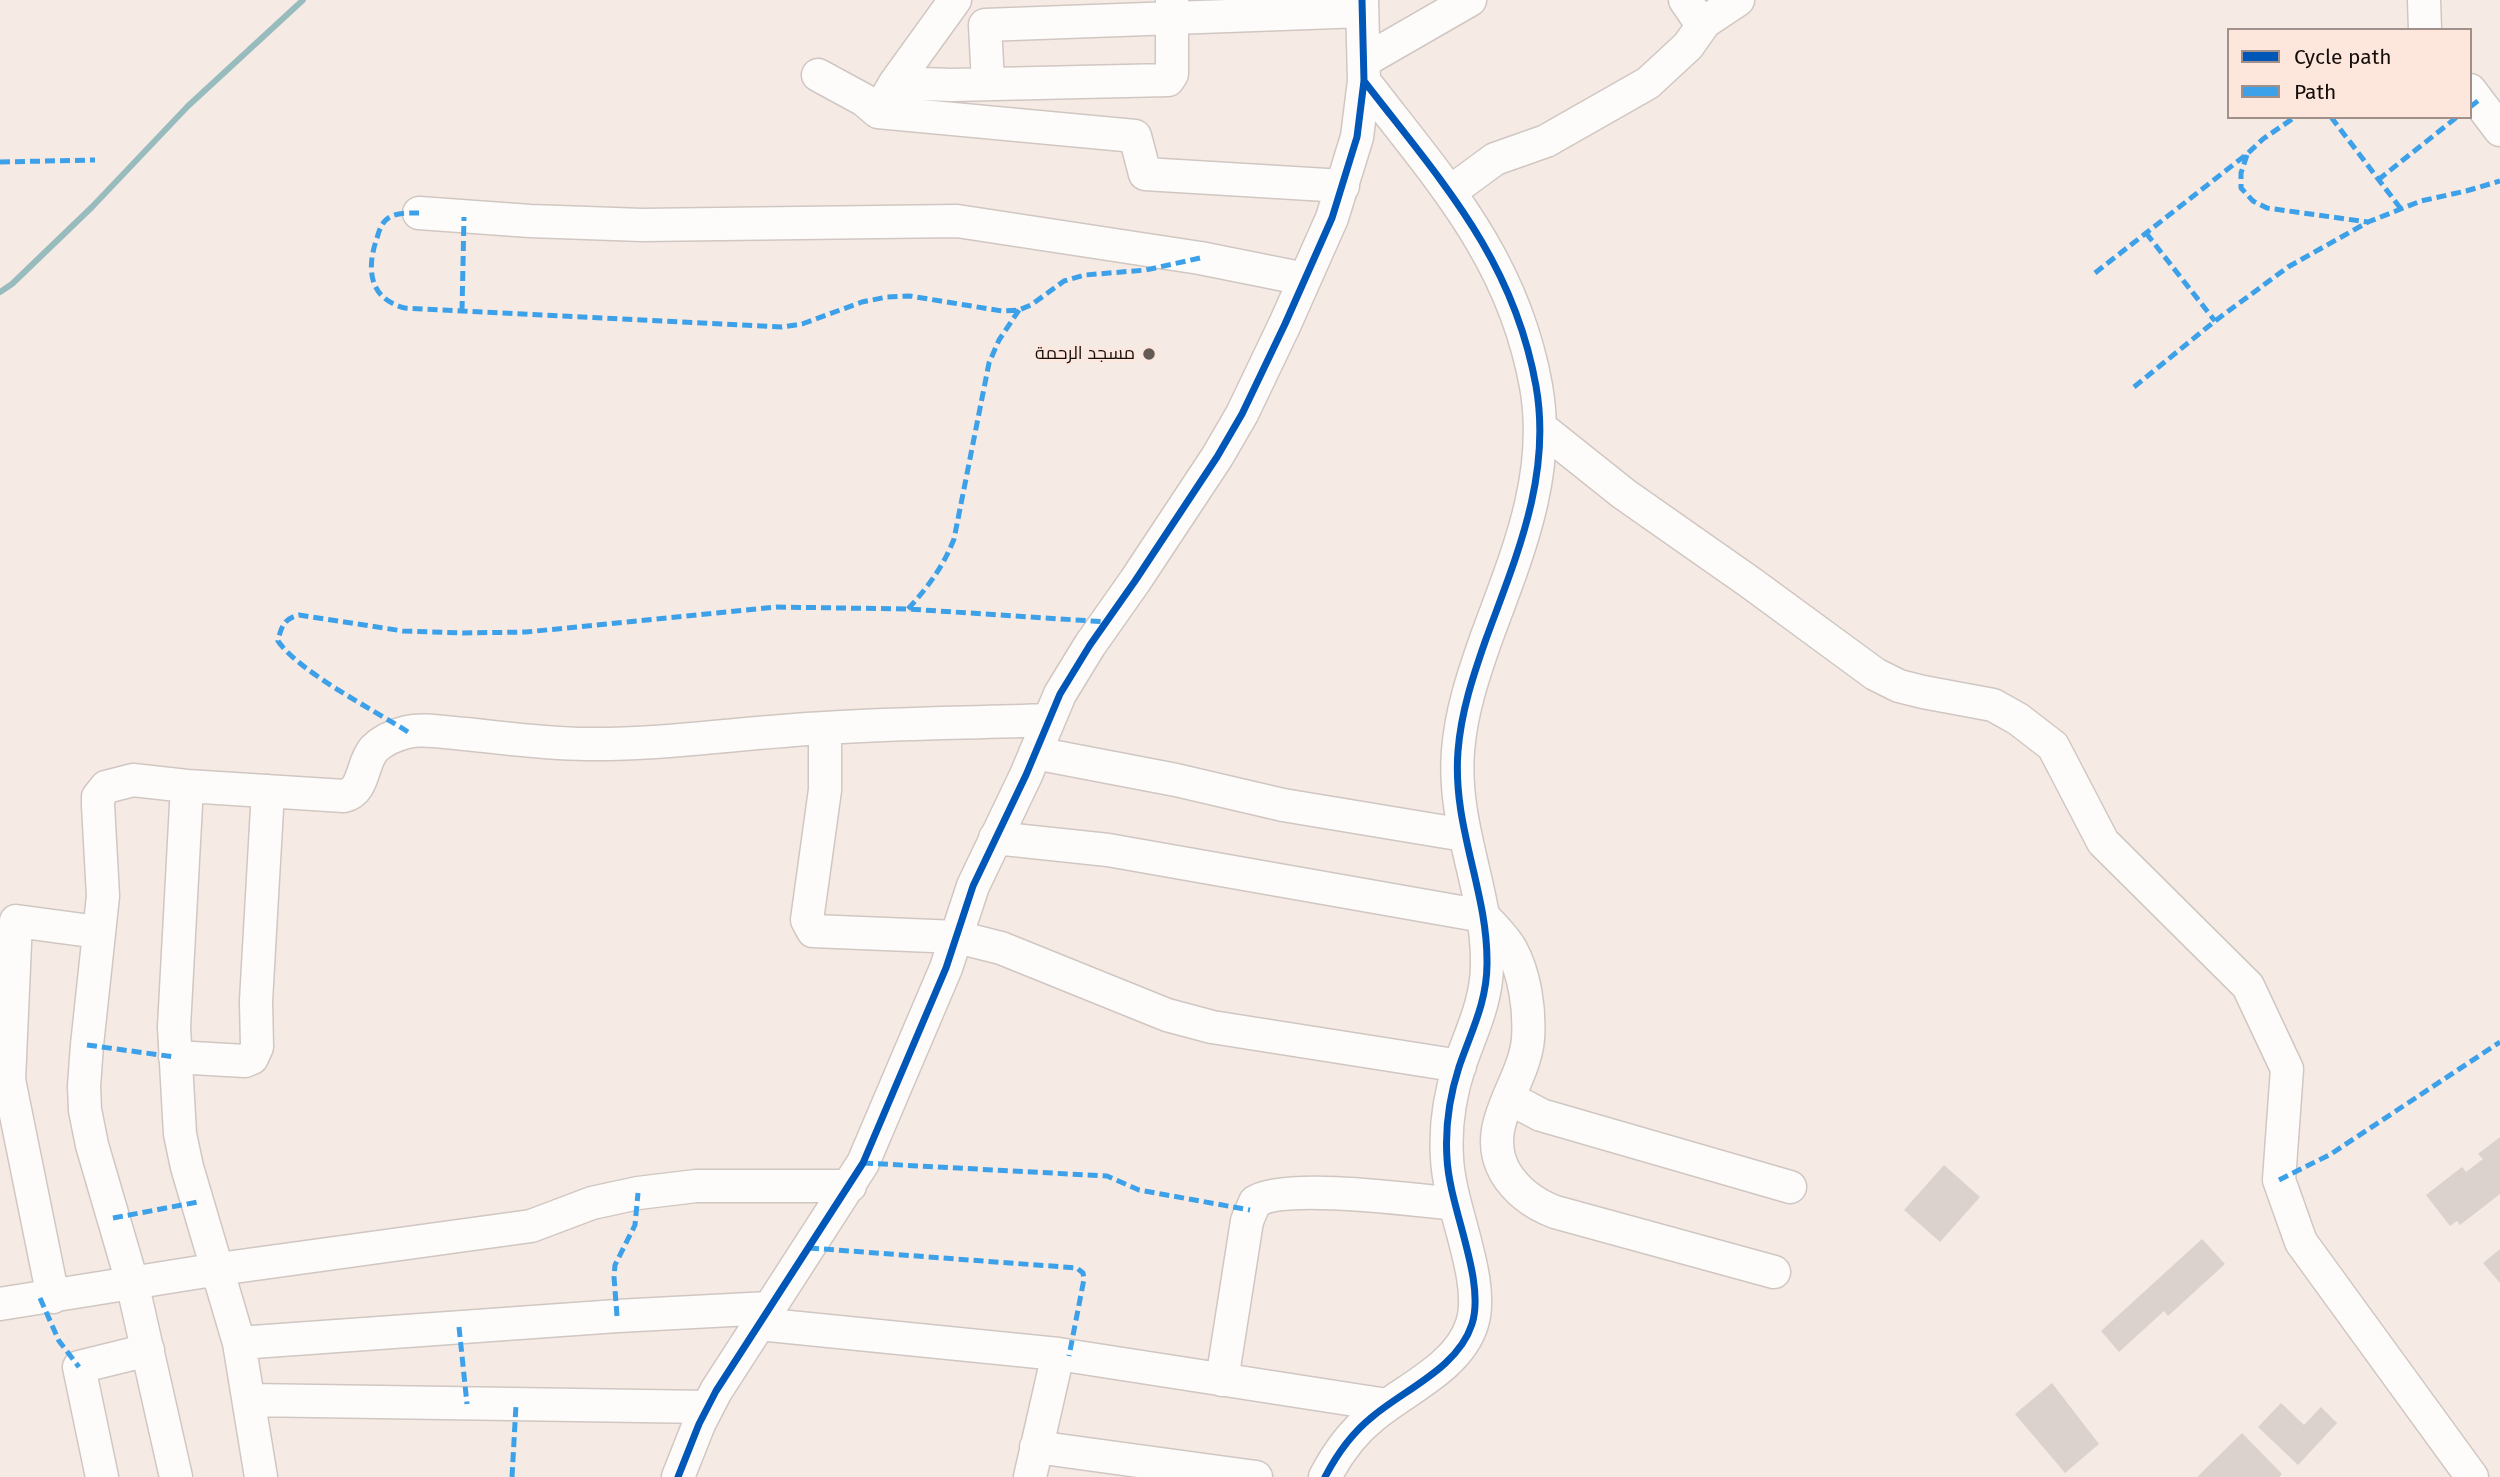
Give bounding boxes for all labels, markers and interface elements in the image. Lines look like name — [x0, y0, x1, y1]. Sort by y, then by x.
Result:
legend — [2227, 28, 2472, 119]
text: Cycle path — [2294, 44, 2392, 70]
text: Path — [2294, 79, 2336, 105]
place label: مسجد الرحمة — [1035, 343, 1135, 365]
marker: مسجد الرحمة — [1141, 346, 1157, 362]

